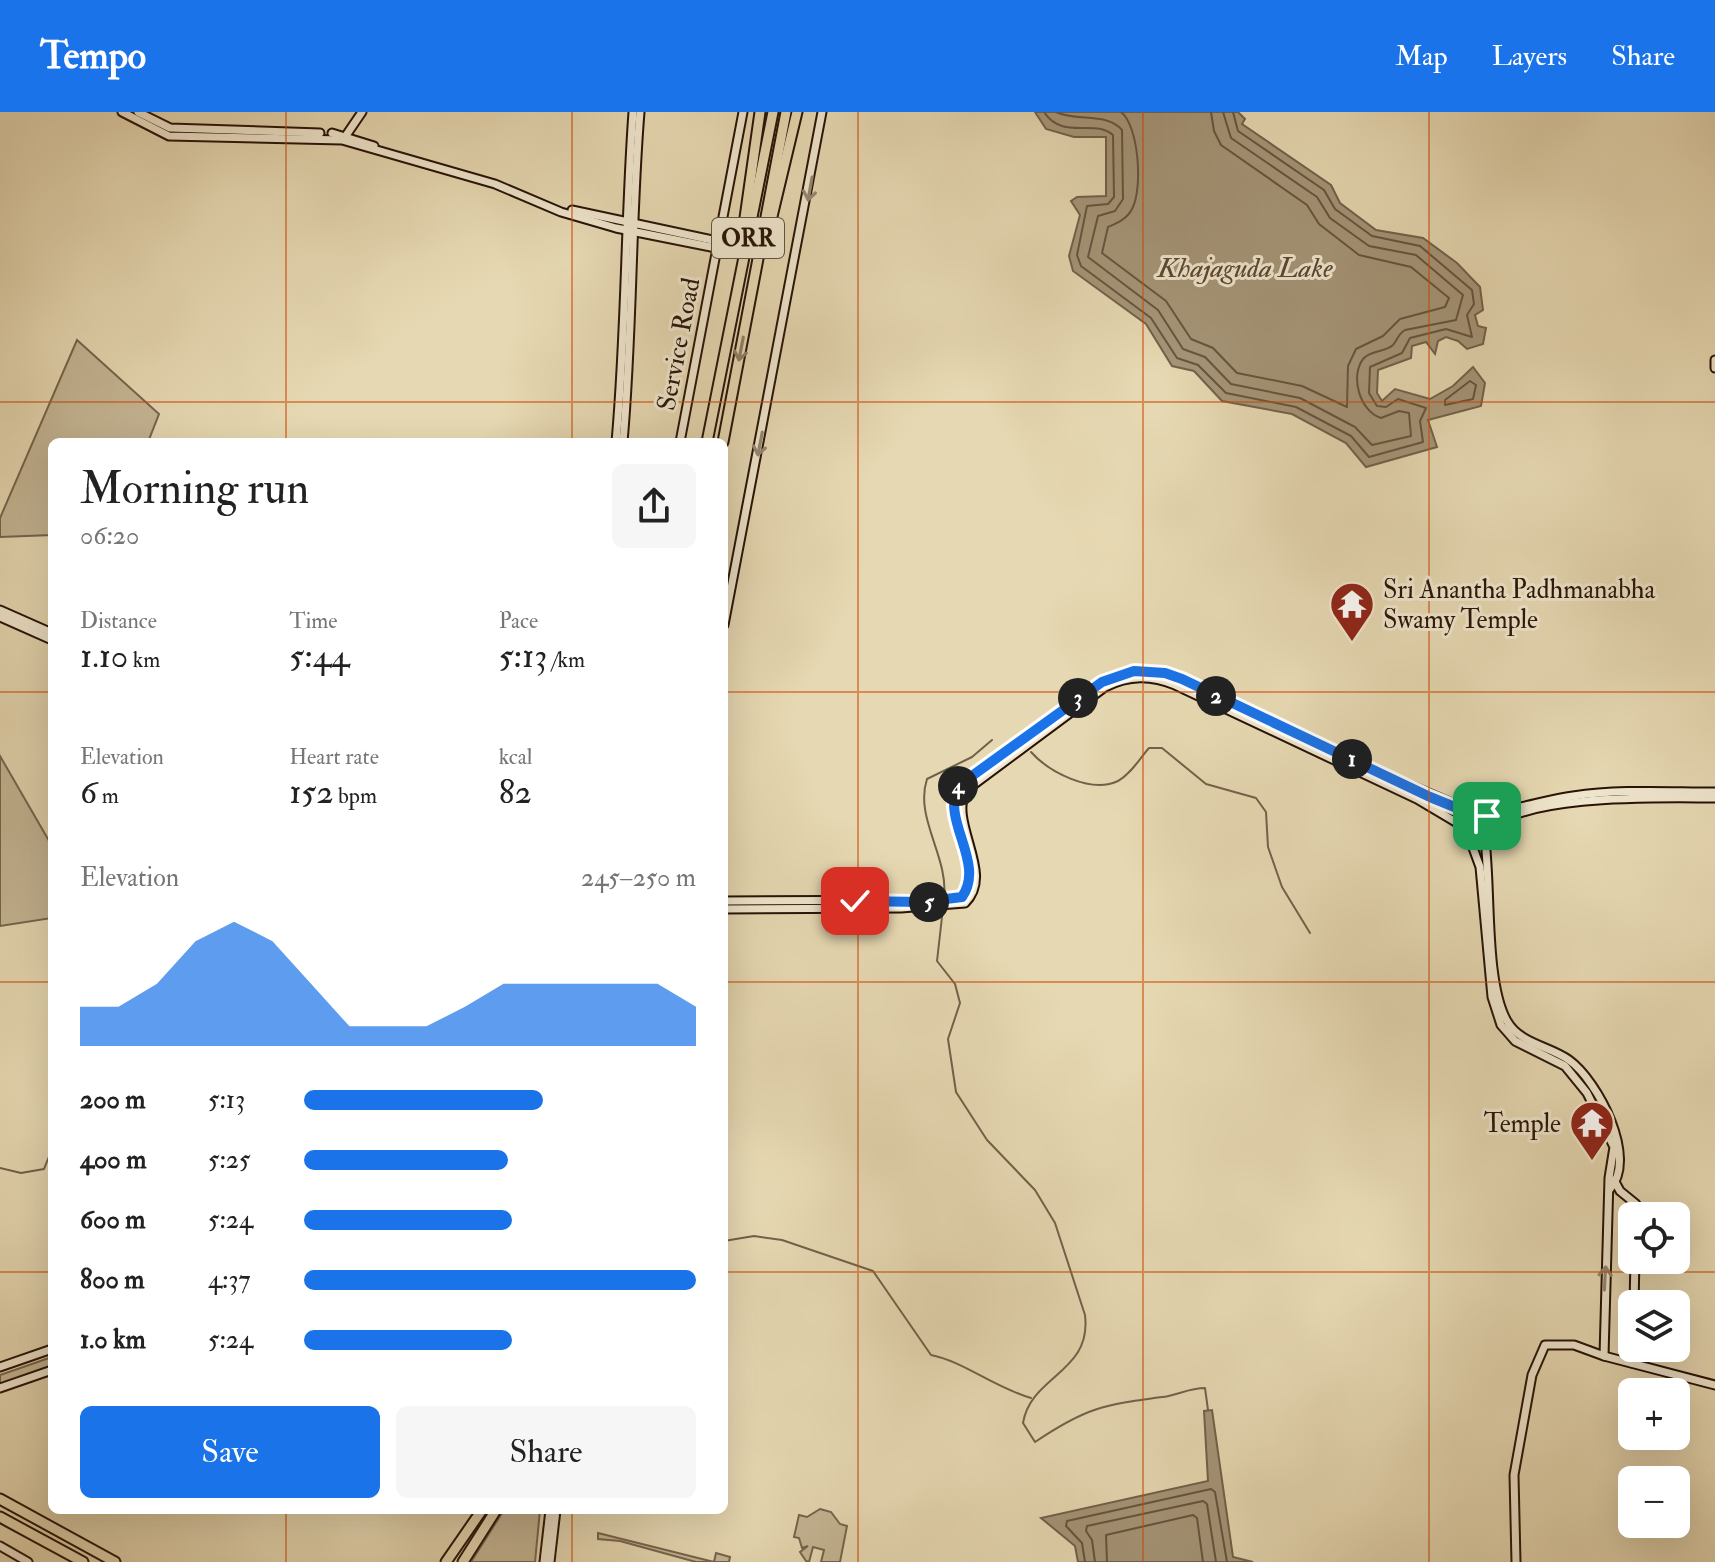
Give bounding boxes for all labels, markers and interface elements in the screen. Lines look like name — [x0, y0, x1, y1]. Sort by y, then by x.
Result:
text: Tempo — [40, 32, 146, 80]
text: Map — [1395, 39, 1448, 74]
text: Layers — [1492, 39, 1567, 74]
text: Share — [1611, 39, 1675, 74]
one-way arrow — [801, 176, 816, 201]
road number: ORR — [712, 218, 784, 258]
water label: Khajaguda Lake — [1156, 251, 1333, 286]
street label: Service Road — [650, 275, 708, 413]
one-way arrow — [733, 336, 748, 362]
one-way arrow — [752, 431, 767, 456]
text: Morning run — [80, 462, 309, 517]
button: share — [612, 464, 696, 548]
text: 06:20 — [80, 520, 139, 552]
place label: Sri Anantha Padhmanabha Swamy Temple — [1383, 574, 1655, 637]
temple icon: Sri Anantha Padhmanabha Swamy Temple — [1328, 580, 1376, 643]
text: Distance — [80, 607, 157, 635]
text: Time — [289, 607, 337, 635]
text: Pace — [499, 607, 538, 635]
text: 1.10 — [80, 635, 128, 678]
text: 5:44 — [289, 635, 349, 678]
text: 5:13 — [499, 635, 547, 678]
text: km — [128, 646, 160, 674]
text: /km — [547, 646, 585, 674]
pin: 2 — [1196, 676, 1236, 716]
pin: 3 — [1058, 678, 1098, 718]
text: 2 — [1210, 682, 1222, 710]
text: 3 — [1074, 684, 1082, 712]
pin: 1 — [1332, 739, 1372, 779]
text: Elevation — [80, 743, 164, 771]
text: Heart rate — [289, 743, 379, 771]
text: kcal — [499, 743, 532, 771]
text: 1 — [1348, 745, 1356, 773]
pin: 4 — [938, 766, 978, 806]
text: 6 — [80, 771, 97, 814]
text: 152 — [289, 771, 333, 814]
text: 82 — [499, 771, 532, 814]
text: 4 — [952, 772, 964, 800]
text: m — [97, 782, 119, 810]
text: bpm — [333, 782, 377, 810]
pin — [1453, 782, 1521, 850]
icon: arrive — [1465, 794, 1509, 838]
text: Elevation — [80, 862, 179, 894]
text: 245–250 m — [581, 862, 696, 894]
pin — [821, 867, 889, 935]
icon: check — [833, 879, 877, 923]
pin: 5 — [909, 882, 949, 922]
text: 5 — [924, 888, 934, 916]
text: 200 m — [80, 1084, 145, 1116]
text: 5:13 — [208, 1084, 245, 1116]
temple icon: Temple — [1568, 1099, 1616, 1162]
place label: Temple — [1484, 1108, 1561, 1141]
text: 400 m — [80, 1144, 146, 1176]
text: 5:25 — [208, 1144, 250, 1176]
map controls — [1618, 1202, 1690, 1538]
button: locate — [1618, 1202, 1690, 1274]
text: 600 m — [80, 1204, 145, 1236]
text: 5:24 — [208, 1204, 253, 1236]
text: 800 m — [80, 1264, 145, 1296]
text: 4:37 — [208, 1264, 250, 1296]
one-way arrow — [1598, 1265, 1613, 1292]
button: layers — [1618, 1290, 1690, 1362]
text: 1.0 km — [80, 1324, 146, 1356]
text: 5:24 — [208, 1324, 253, 1356]
button: + — [1618, 1378, 1690, 1450]
button: Save — [80, 1406, 380, 1498]
button: Share — [396, 1406, 696, 1498]
button: − — [1618, 1466, 1690, 1538]

